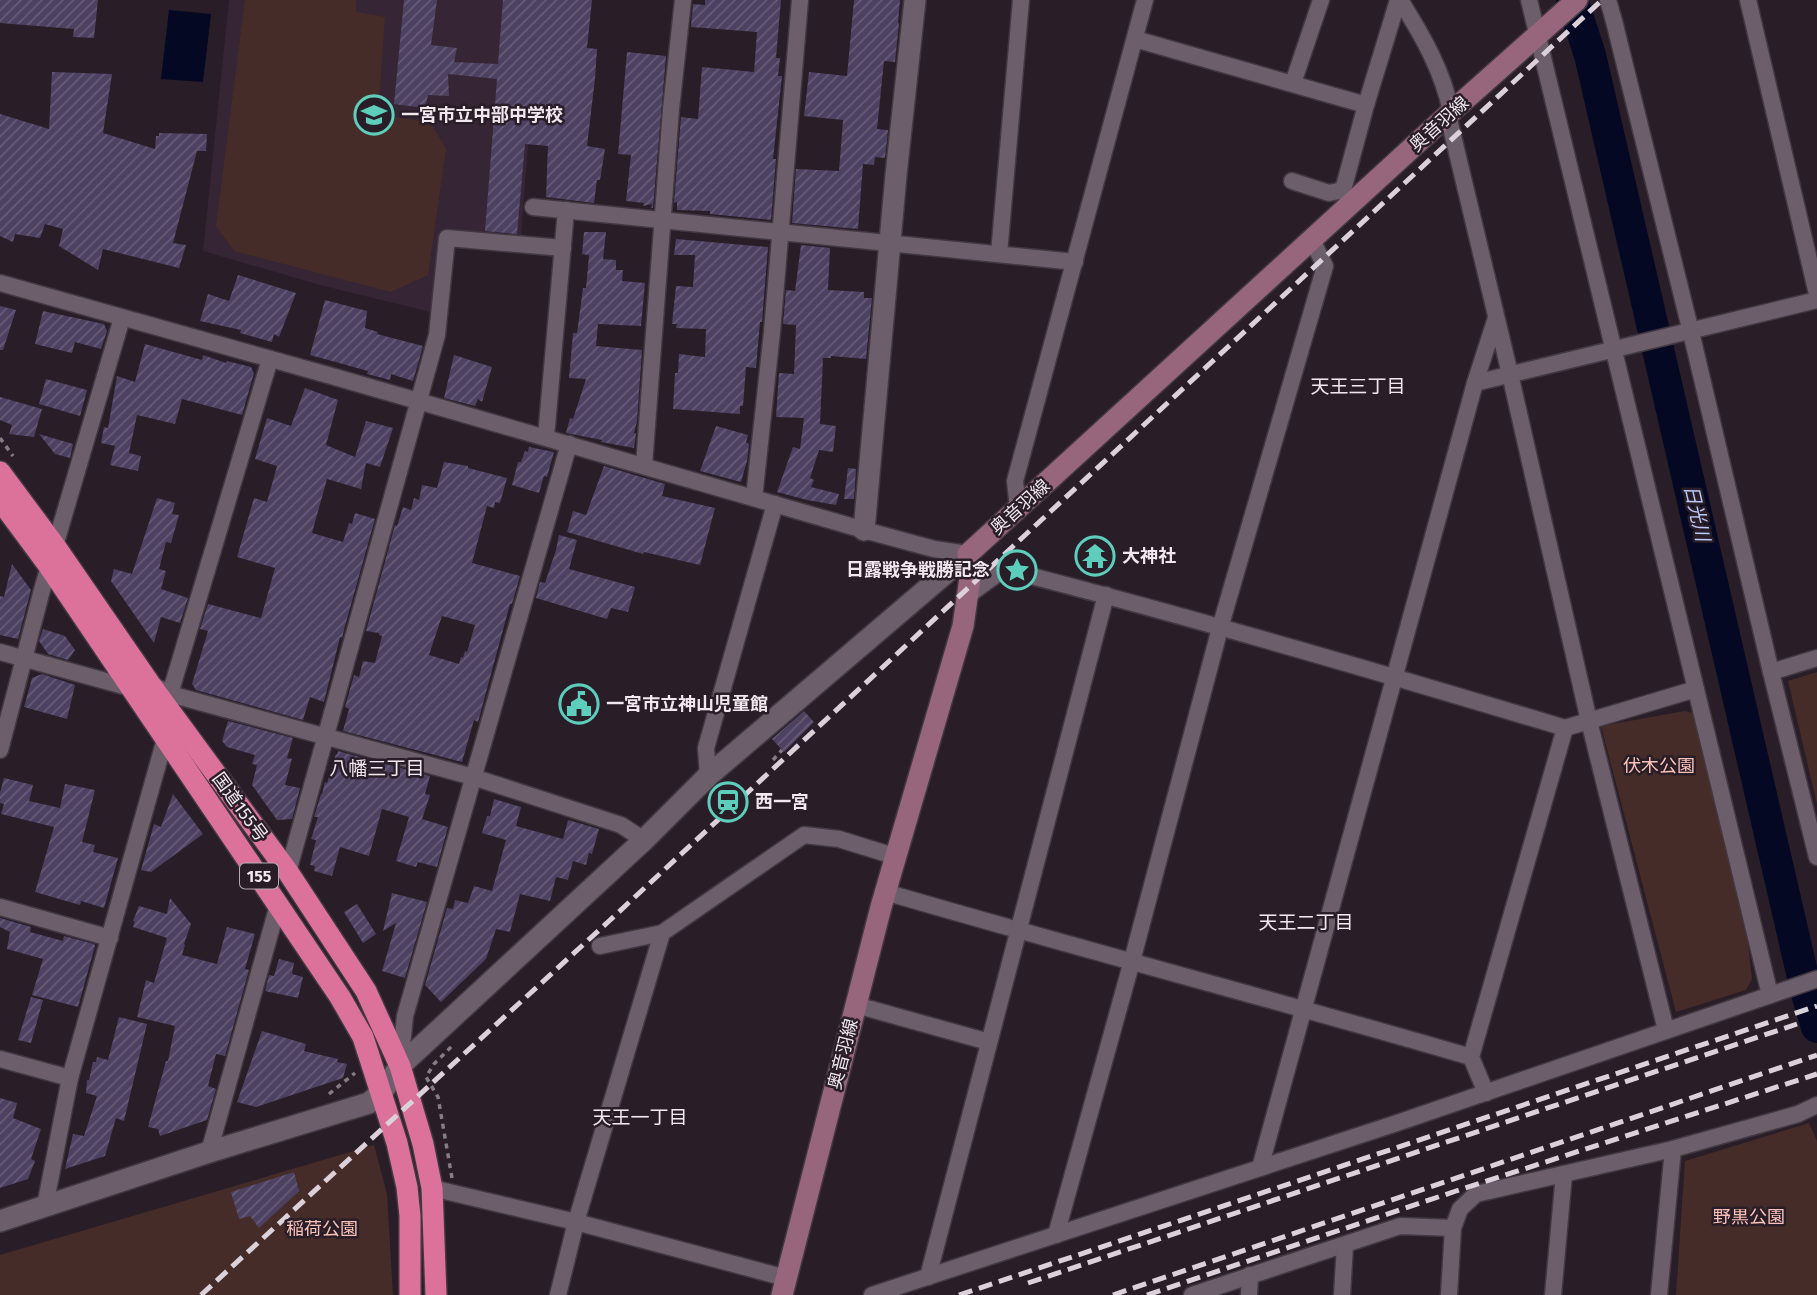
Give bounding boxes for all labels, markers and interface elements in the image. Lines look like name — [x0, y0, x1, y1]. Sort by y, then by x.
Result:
street label: 奥音羽線 — [1405, 92, 1473, 156]
school or university icon: 一宮市立中部中学校 — [353, 94, 395, 136]
place label: 一宮市立中部中学校 — [401, 104, 563, 126]
district label: 天王三丁目 — [1310, 375, 1406, 398]
street label: 奥音羽線 — [986, 475, 1054, 539]
water label: 日光川 — [1679, 483, 1715, 545]
temple icon: 大神社 — [1074, 535, 1116, 577]
place label: 大神社 — [1122, 545, 1176, 567]
place icon: 日露戦争戦勝記念 — [996, 549, 1038, 591]
place label: 日露戦争戦勝記念 — [846, 559, 990, 581]
public building icon: 一宮市立神山児童館 — [558, 683, 600, 725]
place label: 一宮市立神山児童館 — [606, 693, 768, 715]
park label: 伏木公園 — [1623, 755, 1695, 777]
district label: 八幡三丁目 — [329, 757, 425, 780]
street label: 国道155号 — [208, 768, 272, 846]
station icon: 西一宮 — [707, 781, 749, 823]
place label: 西一宮 — [755, 791, 809, 813]
road number: 155 — [240, 863, 278, 888]
district label: 天王二丁目 — [1258, 911, 1354, 934]
street label: 奥音羽線 — [824, 1016, 862, 1092]
district label: 天王一丁目 — [592, 1106, 688, 1129]
park label: 野黒公園 — [1713, 1206, 1785, 1228]
park label: 稲荷公園 — [286, 1218, 358, 1240]

